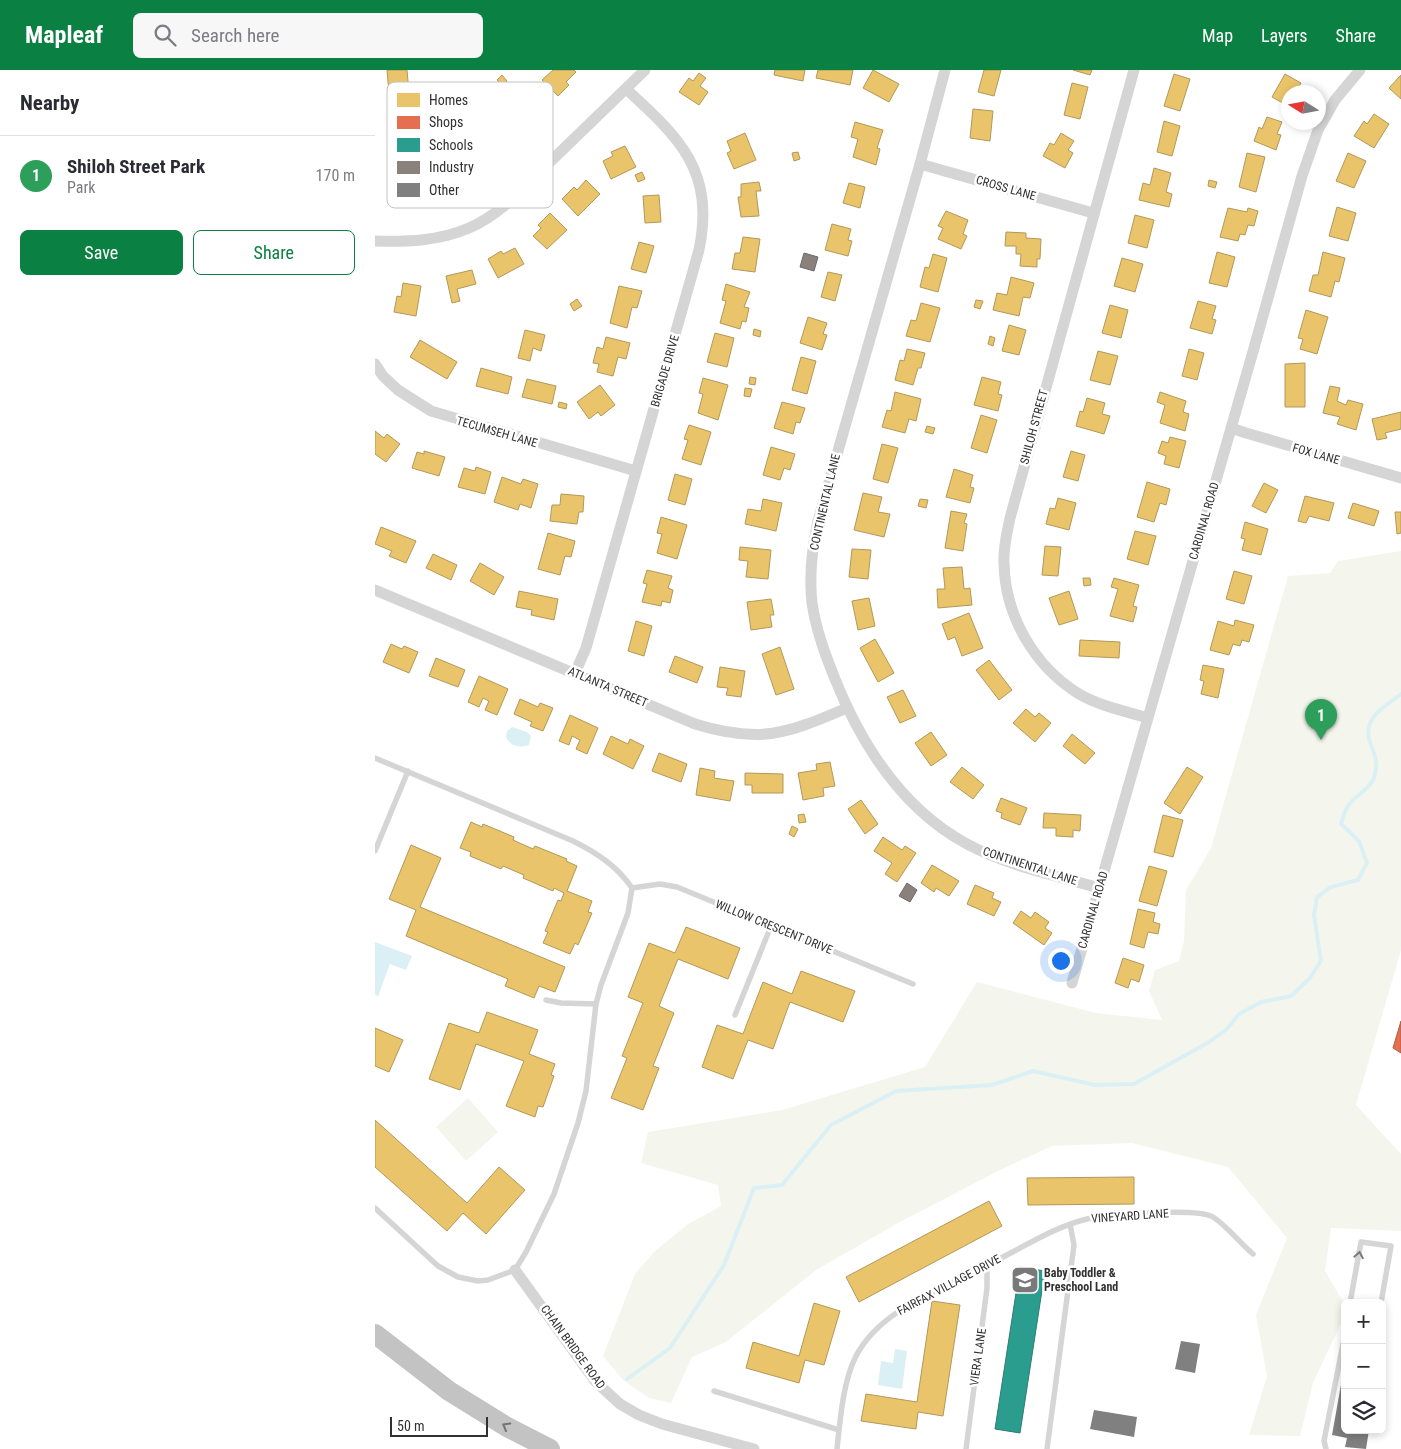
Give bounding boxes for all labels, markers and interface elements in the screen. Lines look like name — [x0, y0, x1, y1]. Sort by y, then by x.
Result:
search box — [133, 13, 483, 58]
text: Mapleaf — [25, 21, 103, 49]
icon: search — [151, 21, 179, 49]
text: Search here — [191, 24, 279, 47]
text: Map — [1202, 25, 1233, 46]
text: Layers — [1261, 25, 1308, 46]
text: Share — [1336, 25, 1376, 46]
legend — [387, 82, 553, 208]
north arrow — [1281, 85, 1326, 130]
text: Nearby — [20, 91, 79, 115]
text: Homes — [429, 92, 468, 108]
text: Shops — [429, 114, 463, 130]
text: Schools — [429, 137, 473, 153]
text: Shiloh Street Park — [67, 155, 205, 178]
text: Industry — [429, 159, 474, 175]
text: 1 — [32, 166, 40, 185]
text: 170 m — [316, 166, 355, 185]
street label: CROSS LANE — [974, 173, 1038, 203]
text: Park — [67, 178, 96, 197]
text: Other — [429, 182, 459, 198]
button: Save — [20, 230, 183, 275]
button: Share — [193, 230, 355, 275]
street label: BRIGADE DRIVE — [648, 333, 682, 409]
street label: SHILOH STREET — [1017, 388, 1051, 466]
street label: TECUMSEH LANE — [455, 414, 539, 450]
street label: FOX LANE — [1291, 441, 1341, 467]
street label: CONTINENTAL LANE — [807, 452, 843, 552]
street label: CARDINAL ROAD — [1186, 480, 1222, 561]
street label: ATLANTA STREET — [566, 664, 650, 710]
pin: 1 — [1305, 699, 1337, 740]
street label: CONTINENTAL LANE — [981, 844, 1079, 888]
street label: CARDINAL ROAD — [1075, 869, 1111, 950]
street label: WILLOW CRESCENT DRIVE — [713, 897, 835, 957]
your location — [1048, 948, 1074, 974]
street label: VINEYARD LANE — [1091, 1206, 1169, 1226]
one-way arrow — [1353, 1250, 1363, 1259]
street label: FAIRFAX VILLAGE DRIVE — [895, 1252, 1003, 1318]
school or university icon: Baby Toddler & Preschool Land — [1010, 1265, 1040, 1295]
place label: Baby Toddler & Preschool Land — [1044, 1266, 1118, 1294]
map controls — [1341, 1299, 1386, 1434]
button: + — [1341, 1299, 1386, 1344]
street label: CHAIN BRIDGE ROAD — [538, 1302, 608, 1392]
street label: VIERA LANE — [967, 1327, 989, 1387]
button: − — [1341, 1344, 1386, 1389]
button: layers — [1341, 1389, 1386, 1434]
scale bar — [390, 1414, 487, 1437]
text: 50 m — [397, 1418, 425, 1434]
one-way arrow — [503, 1423, 512, 1433]

